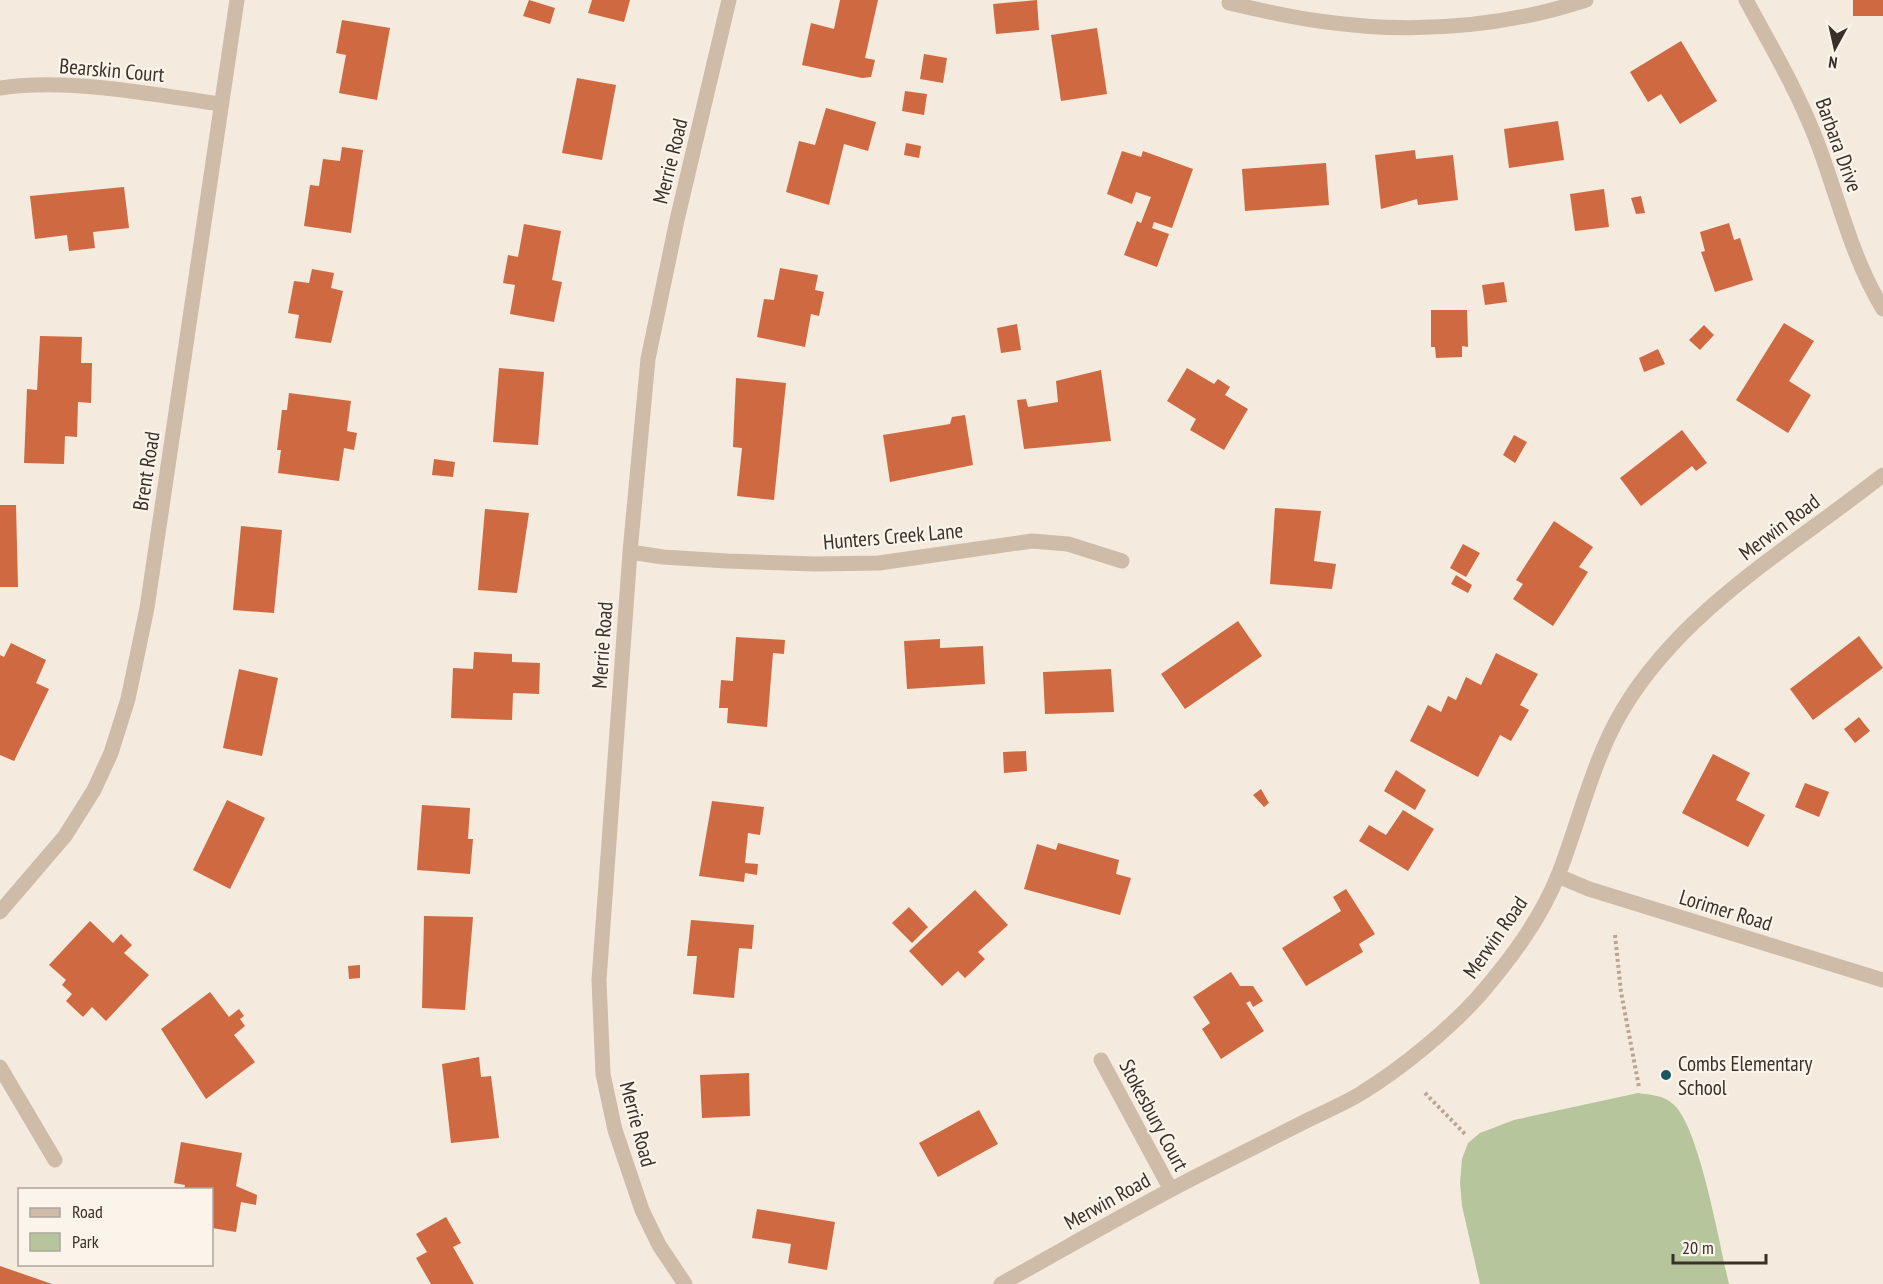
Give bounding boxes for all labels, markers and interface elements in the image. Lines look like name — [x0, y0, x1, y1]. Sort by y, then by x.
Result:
north arrow — [1805, 18, 1865, 78]
street label: Bearskin Court — [58, 52, 166, 88]
text: N — [1827, 52, 1839, 73]
street label: Barbara Drive — [1809, 94, 1869, 196]
street label: Merrie Road — [646, 115, 694, 207]
street label: Brent Road — [126, 430, 166, 512]
street label: Merwin Road — [1733, 488, 1825, 566]
street label: Hunters Creek Lane — [822, 516, 964, 556]
street label: Merrie Road — [585, 601, 619, 689]
street label: Lorimer Road — [1676, 883, 1776, 937]
street label: Merwin Road — [1457, 891, 1533, 983]
place label: Combs Elementary School — [1678, 1050, 1813, 1101]
street label: Stokesbury Court — [1113, 1055, 1195, 1176]
marker: Combs Elementary School — [1659, 1068, 1673, 1082]
street label: Merrie Road — [614, 1078, 662, 1170]
street label: Merwin Road — [1059, 1166, 1155, 1236]
legend — [18, 1188, 213, 1266]
text: Road — [72, 1200, 103, 1223]
scale bar — [1673, 1227, 1766, 1265]
text: Park — [72, 1230, 99, 1253]
text: 20 m — [1682, 1236, 1714, 1259]

